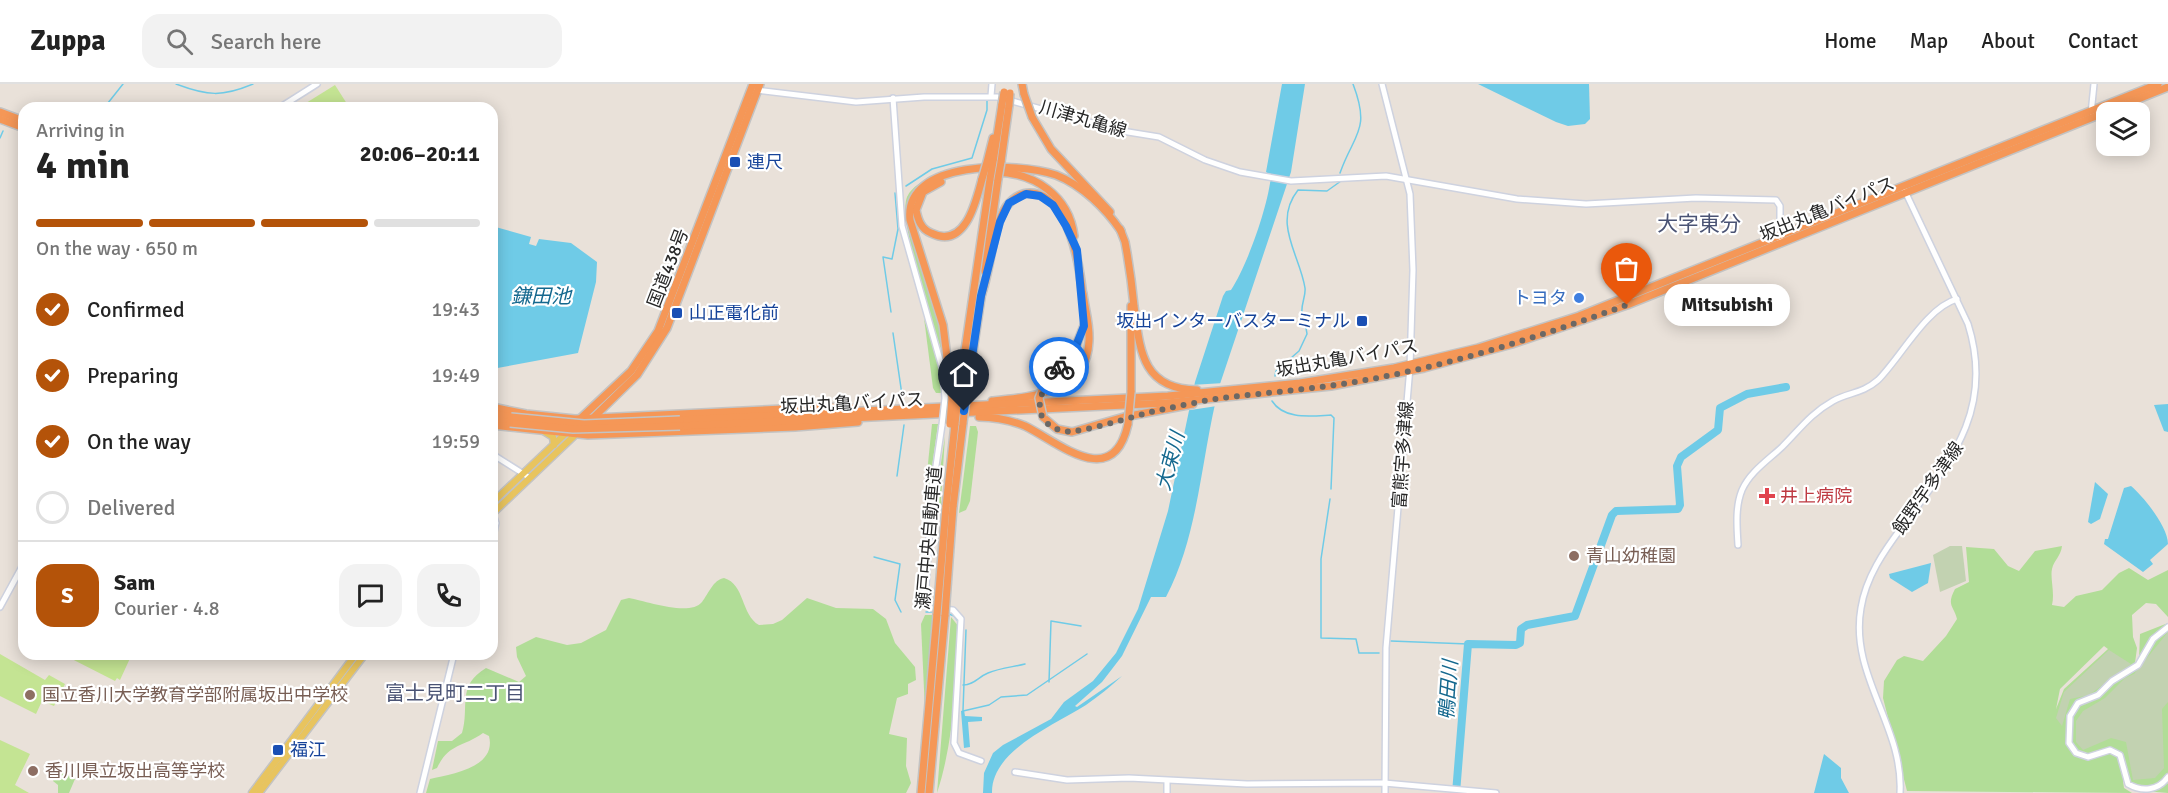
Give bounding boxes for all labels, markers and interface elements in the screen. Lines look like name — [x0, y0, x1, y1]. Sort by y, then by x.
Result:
search box — [142, 14, 562, 68]
text: Zuppa — [30, 24, 106, 58]
icon: search — [163, 25, 196, 58]
text: Search here — [211, 28, 322, 55]
text: Home — [1824, 28, 1877, 54]
text: Map — [1910, 28, 1948, 54]
text: About — [1981, 28, 2035, 54]
text: Contact — [2068, 28, 2138, 54]
street label: 川津丸亀線 — [1037, 96, 1129, 142]
map controls — [2096, 102, 2150, 156]
button: layers — [2096, 102, 2150, 156]
text: Arriving in — [36, 118, 125, 143]
text: 20:06–20:11 — [360, 140, 480, 167]
text: 4 min — [36, 141, 130, 189]
place label: 連尺 — [747, 151, 783, 173]
marker: 連尺 — [728, 155, 742, 169]
street label: 坂出丸亀バイパス — [1756, 172, 1898, 246]
district label: 大字東分 — [1657, 211, 1741, 237]
street label: 国道438号 — [643, 225, 693, 311]
text: On the way · 650 m — [36, 236, 198, 261]
pin — [1601, 243, 1652, 305]
icon: bag — [1610, 252, 1643, 285]
water label: 鎌田池 — [511, 284, 573, 309]
callout: Mitsubishi — [1663, 284, 1789, 326]
place label: トヨタ — [1513, 287, 1567, 309]
marker: トヨタ — [1572, 291, 1586, 305]
text: Mitsubishi — [1681, 292, 1773, 317]
icon: check — [36, 293, 69, 326]
text: Confirmed — [87, 296, 185, 323]
text: 19:43 — [431, 297, 480, 322]
place label: 山正電化前 — [689, 302, 779, 324]
marker: 山正電化前 — [670, 306, 684, 320]
place label: 坂出インターバスターミナル — [1116, 310, 1350, 332]
marker: 坂出インターバスターミナル — [1355, 314, 1369, 328]
street label: 坂出丸亀バイパス — [1274, 335, 1420, 381]
courier — [1029, 337, 1089, 397]
pin — [938, 349, 989, 411]
icon: bike — [1043, 351, 1076, 384]
icon: home — [947, 358, 980, 391]
icon: check — [36, 359, 69, 392]
text: Preparing — [87, 362, 179, 389]
text: 19:49 — [431, 363, 480, 388]
street label: 坂出丸亀バイパス — [780, 388, 924, 418]
street label: 富熊宇多津線 — [1388, 400, 1418, 510]
icon: check — [36, 425, 69, 458]
water label: 大束川 — [1151, 427, 1191, 493]
text: On the way — [87, 428, 191, 455]
text: 19:59 — [431, 429, 480, 454]
street label: 飯野宇多津線 — [1888, 437, 1968, 539]
street label: 瀬戸中央自動車道 — [912, 465, 946, 611]
place label: 井上病院 — [1780, 485, 1852, 507]
marker: 井上病院 — [1758, 487, 1776, 505]
text: Delivered — [87, 494, 175, 521]
place label: 青山幼稚園 — [1586, 545, 1676, 567]
marker: 青山幼稚園 — [1567, 549, 1581, 563]
button: chat — [339, 564, 402, 627]
button: phone — [417, 564, 480, 627]
text: Sam — [114, 569, 155, 596]
text: S — [61, 582, 74, 609]
text: Courier · 4.8 — [114, 596, 220, 621]
water label: 鴨田川 — [1434, 657, 1463, 721]
district label: 富士見町二丁目 — [385, 681, 525, 706]
place label: 国立香川大学教育学部附属坂出中学校 — [42, 684, 348, 706]
marker: 国立香川大学教育学部附属坂出中学校 — [23, 688, 37, 702]
place label: 福江 — [290, 739, 326, 761]
marker: 福江 — [271, 743, 285, 757]
place label: 香川県立坂出高等学校 — [45, 760, 225, 782]
marker: 香川県立坂出高等学校 — [26, 764, 40, 778]

